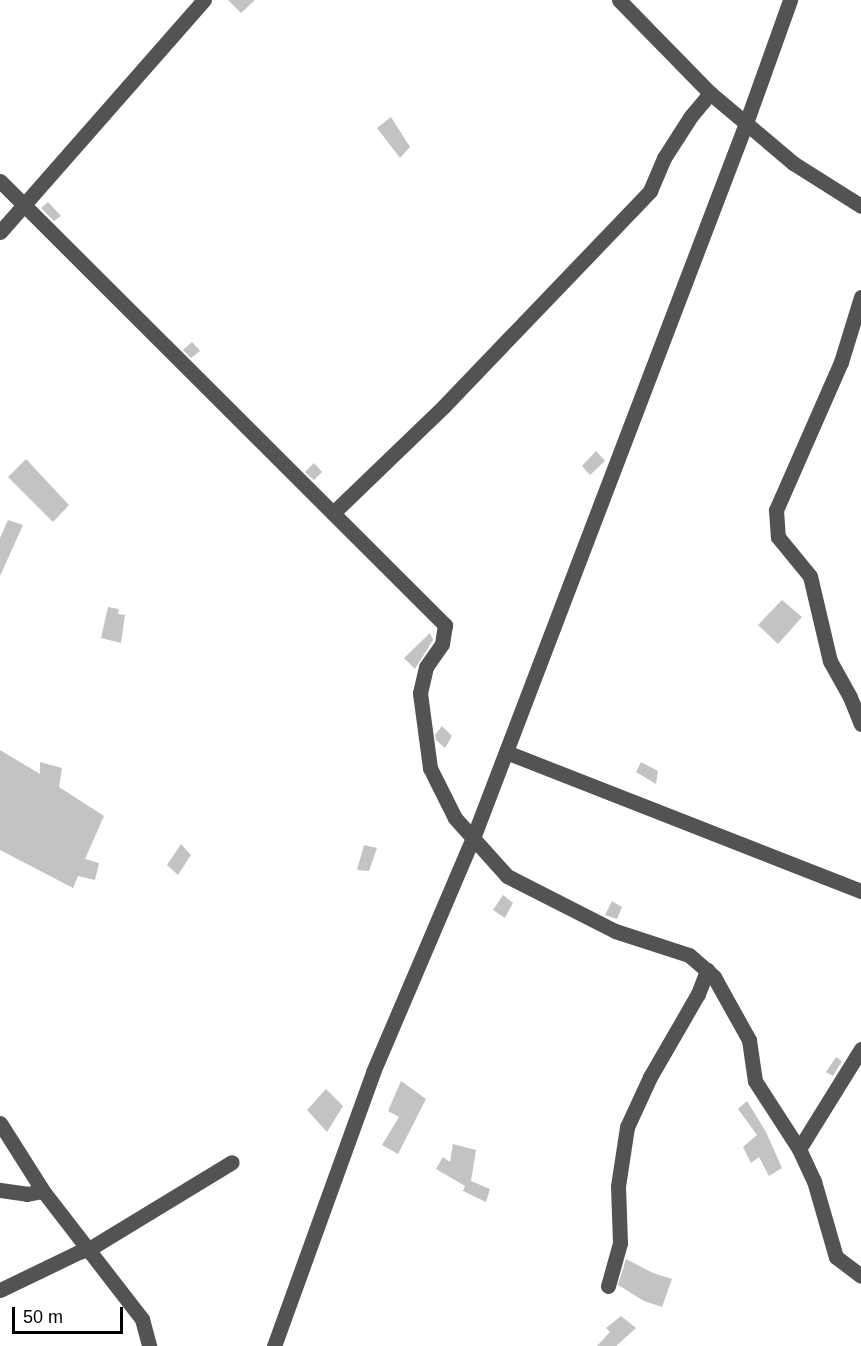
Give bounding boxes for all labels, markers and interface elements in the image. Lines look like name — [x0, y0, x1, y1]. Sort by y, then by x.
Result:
scale bar — [15, 1295, 126, 1333]
text: 50 m — [23, 1307, 63, 1327]

